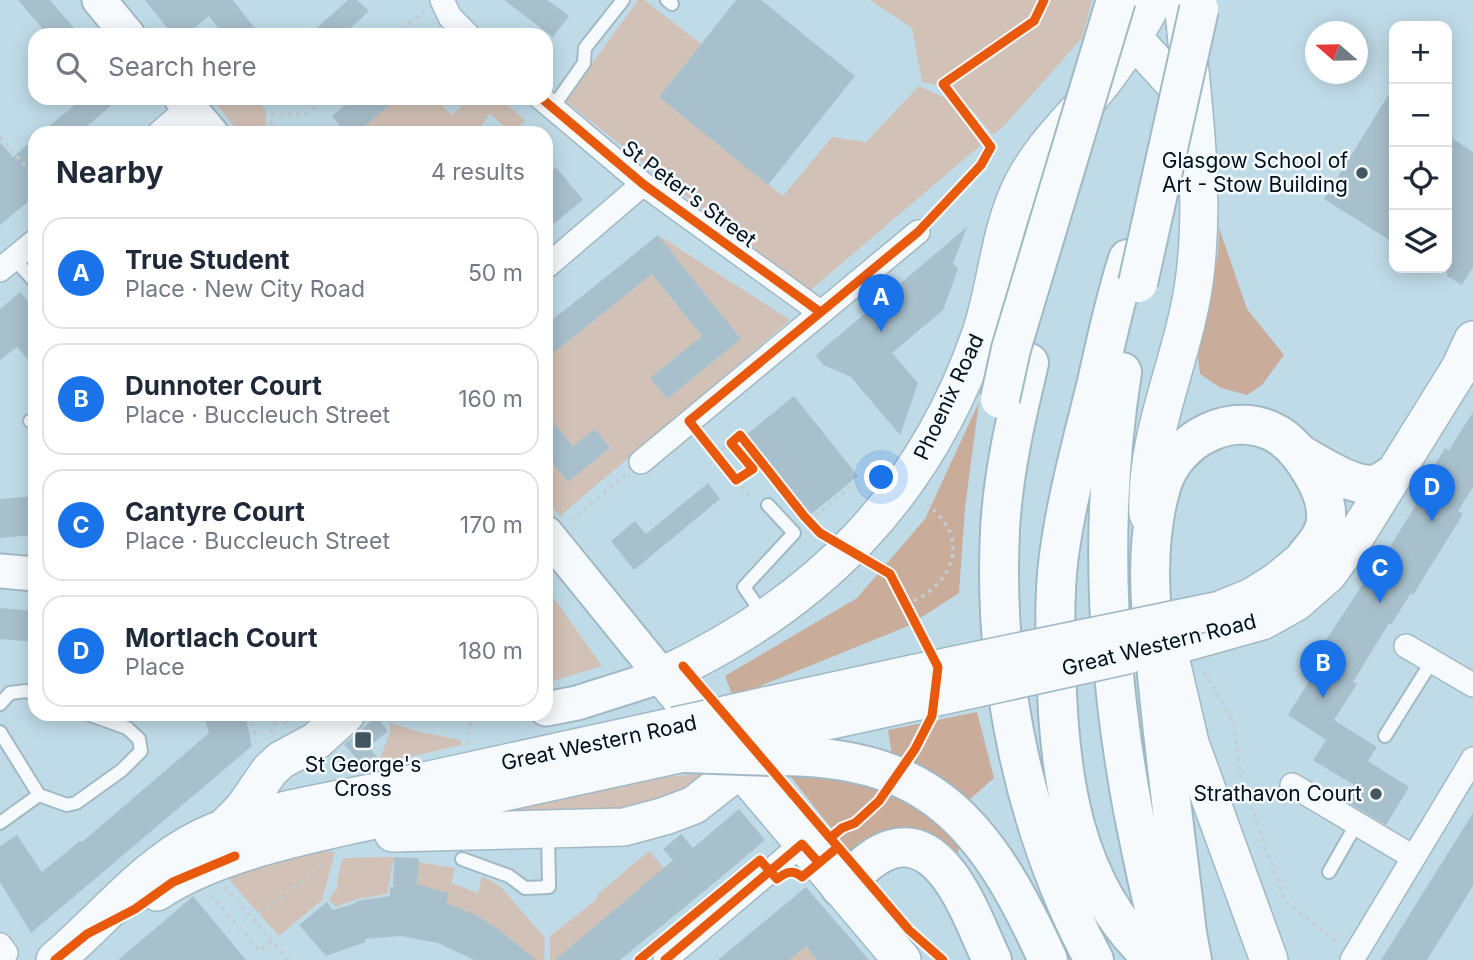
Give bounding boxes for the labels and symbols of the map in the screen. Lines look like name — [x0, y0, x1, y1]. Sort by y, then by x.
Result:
north arrow — [1305, 21, 1368, 84]
street label: St Peter's Street — [617, 135, 761, 252]
place label: Glasgow School of Art - Stow Building — [1162, 148, 1348, 197]
marker: Glasgow School of Art - Stow Building — [1354, 165, 1370, 181]
pin: A — [858, 274, 904, 332]
street label: Phoenix Road — [908, 330, 989, 464]
your location — [864, 460, 898, 494]
pin: D — [1409, 464, 1455, 522]
pin: C — [1357, 545, 1403, 603]
street label: Great Western Road — [1059, 608, 1259, 681]
pin: B — [1300, 640, 1346, 698]
street label: Great Western Road — [499, 710, 699, 775]
marker: St George's Cross — [353, 730, 373, 750]
place label: St George's Cross — [305, 752, 421, 801]
place label: Strathavon Court — [1193, 781, 1362, 806]
marker: Strathavon Court — [1368, 786, 1384, 802]

